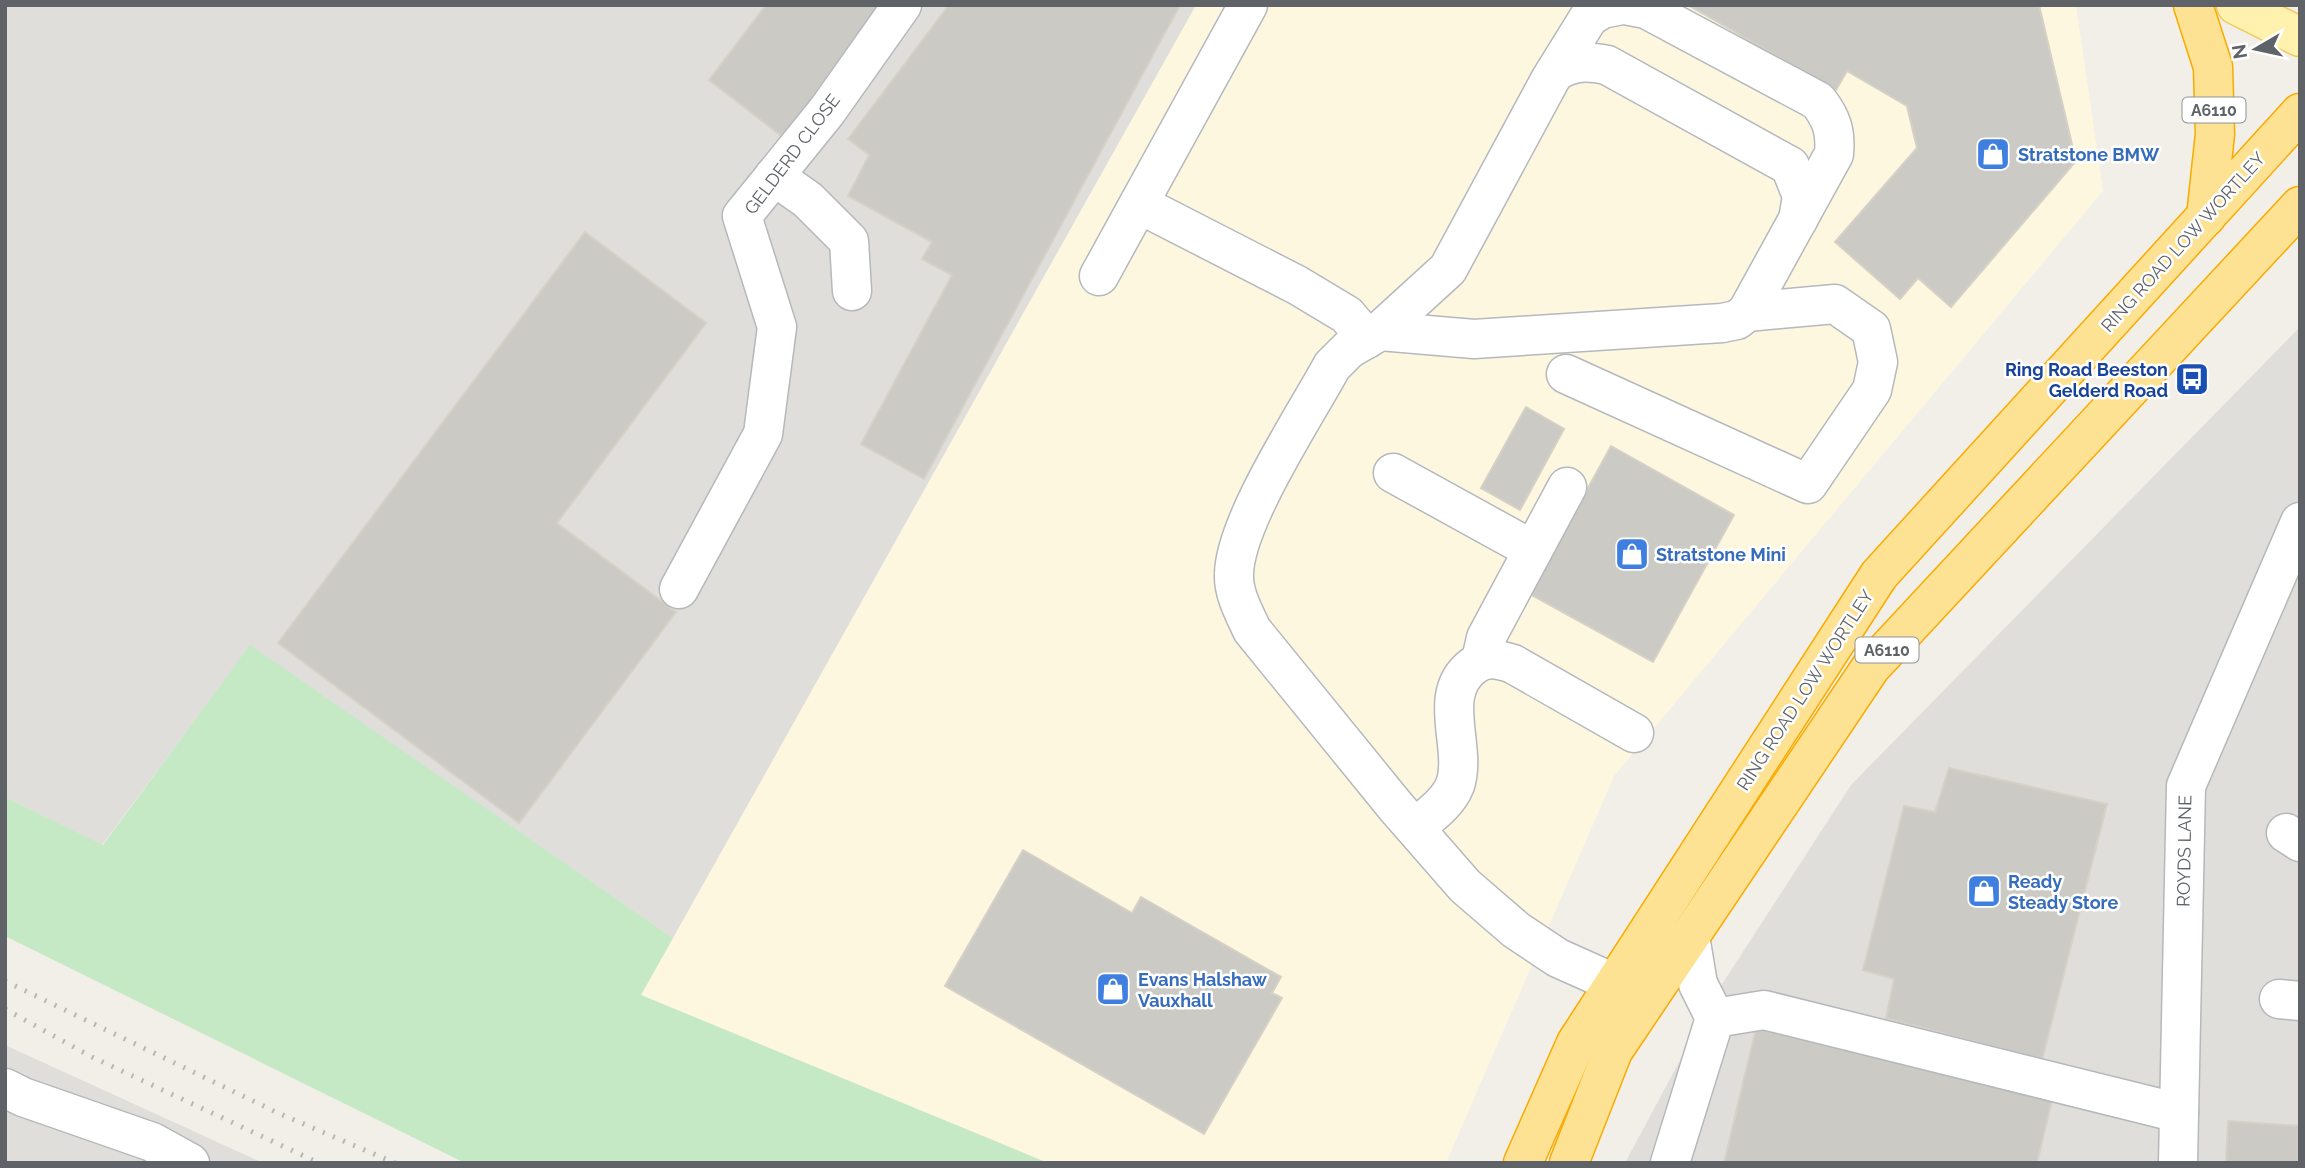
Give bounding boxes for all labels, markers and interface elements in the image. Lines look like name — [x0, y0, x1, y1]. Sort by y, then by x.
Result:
north arrow — [2221, 14, 2291, 84]
text: N — [2227, 43, 2251, 61]
street label: GELDERD CLOSE — [740, 90, 844, 218]
road number: A6110 — [2182, 97, 2246, 122]
shop icon: Stratstone BMW — [1974, 135, 2012, 173]
place label: Stratstone BMW — [2018, 144, 2159, 165]
street label: RING ROAD LOW WORTLEY — [2097, 148, 2270, 336]
place label: Ring Road Beeston Gelderd Road — [2005, 359, 2168, 401]
bus stop icon: Ring Road Beeston Gelderd Road — [2173, 360, 2211, 398]
shop icon: Stratstone Mini — [1613, 535, 1651, 573]
place label: Stratstone Mini — [1656, 544, 1786, 565]
street label: RING ROAD LOW WORTLEY — [1732, 586, 1878, 794]
road number: A6110 — [1856, 638, 1918, 663]
street label: ROYDS LANE — [2173, 795, 2195, 907]
place label: Ready Steady Store — [2008, 871, 2118, 913]
shop icon: Ready Steady Store — [1965, 872, 2003, 910]
place label: Evans Halshaw Vauxhall — [1138, 969, 1268, 1011]
shop icon: Evans Halshaw Vauxhall — [1094, 970, 1132, 1008]

